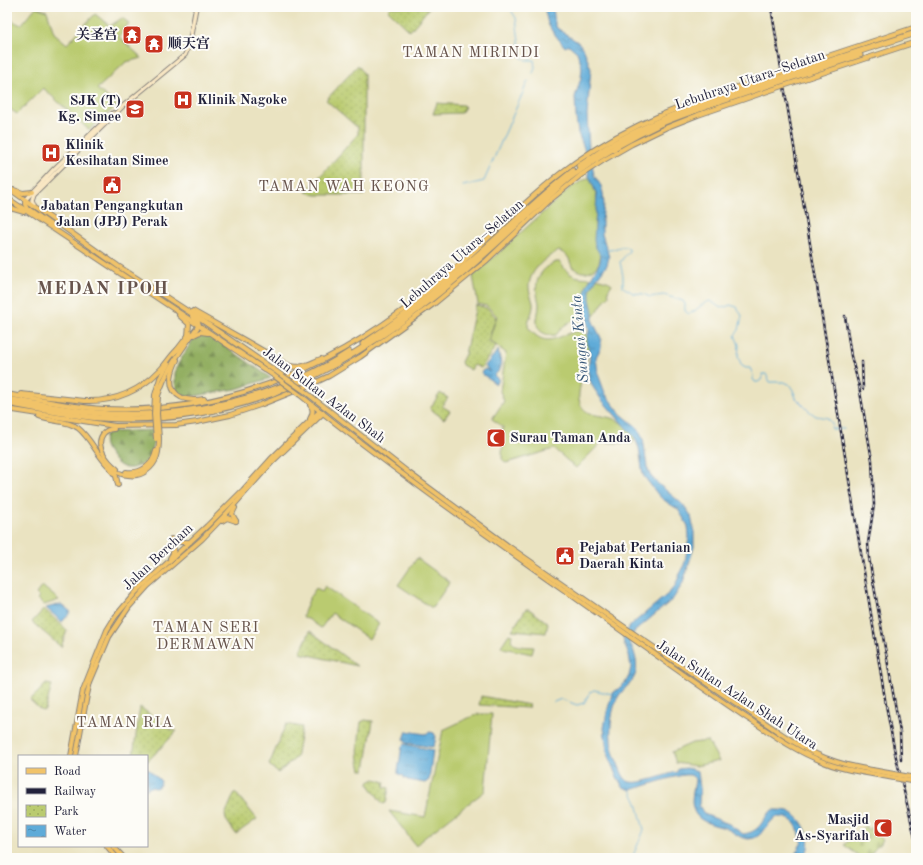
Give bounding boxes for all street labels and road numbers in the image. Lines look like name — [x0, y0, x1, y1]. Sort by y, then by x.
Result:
street label: Lebuhraya Utara–Selatan — [673, 48, 827, 112]
street label: Lebuhraya Utara–Selatan — [398, 197, 526, 311]
street label: Jalan Sultan Azlan Shah — [260, 344, 388, 446]
street label: Jalan Bercham — [120, 521, 196, 593]
street label: Jalan Sultan Azlan Shah Utara — [654, 638, 820, 752]

